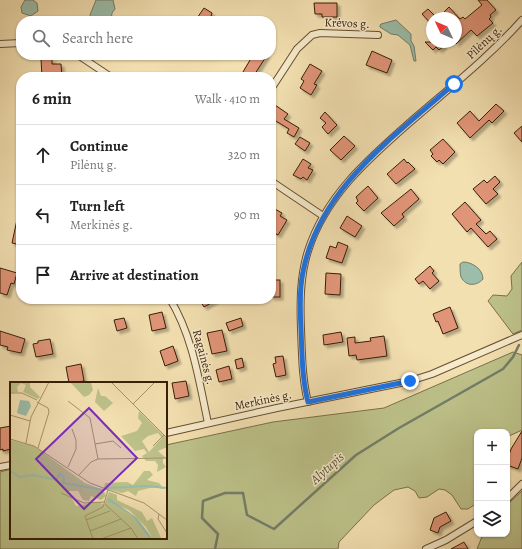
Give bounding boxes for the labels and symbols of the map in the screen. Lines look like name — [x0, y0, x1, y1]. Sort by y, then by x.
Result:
north arrow — [426, 12, 462, 48]
street label: Krėvos g. — [324, 14, 370, 32]
street label: Pilėnų g. — [463, 21, 505, 63]
route start — [445, 75, 463, 93]
street label: Ragainės g. — [189, 328, 219, 386]
route end — [401, 372, 419, 390]
inset map — [10, 382, 167, 539]
street label: Merkinės g. — [233, 386, 293, 414]
water label: Alytupis — [306, 448, 348, 488]

